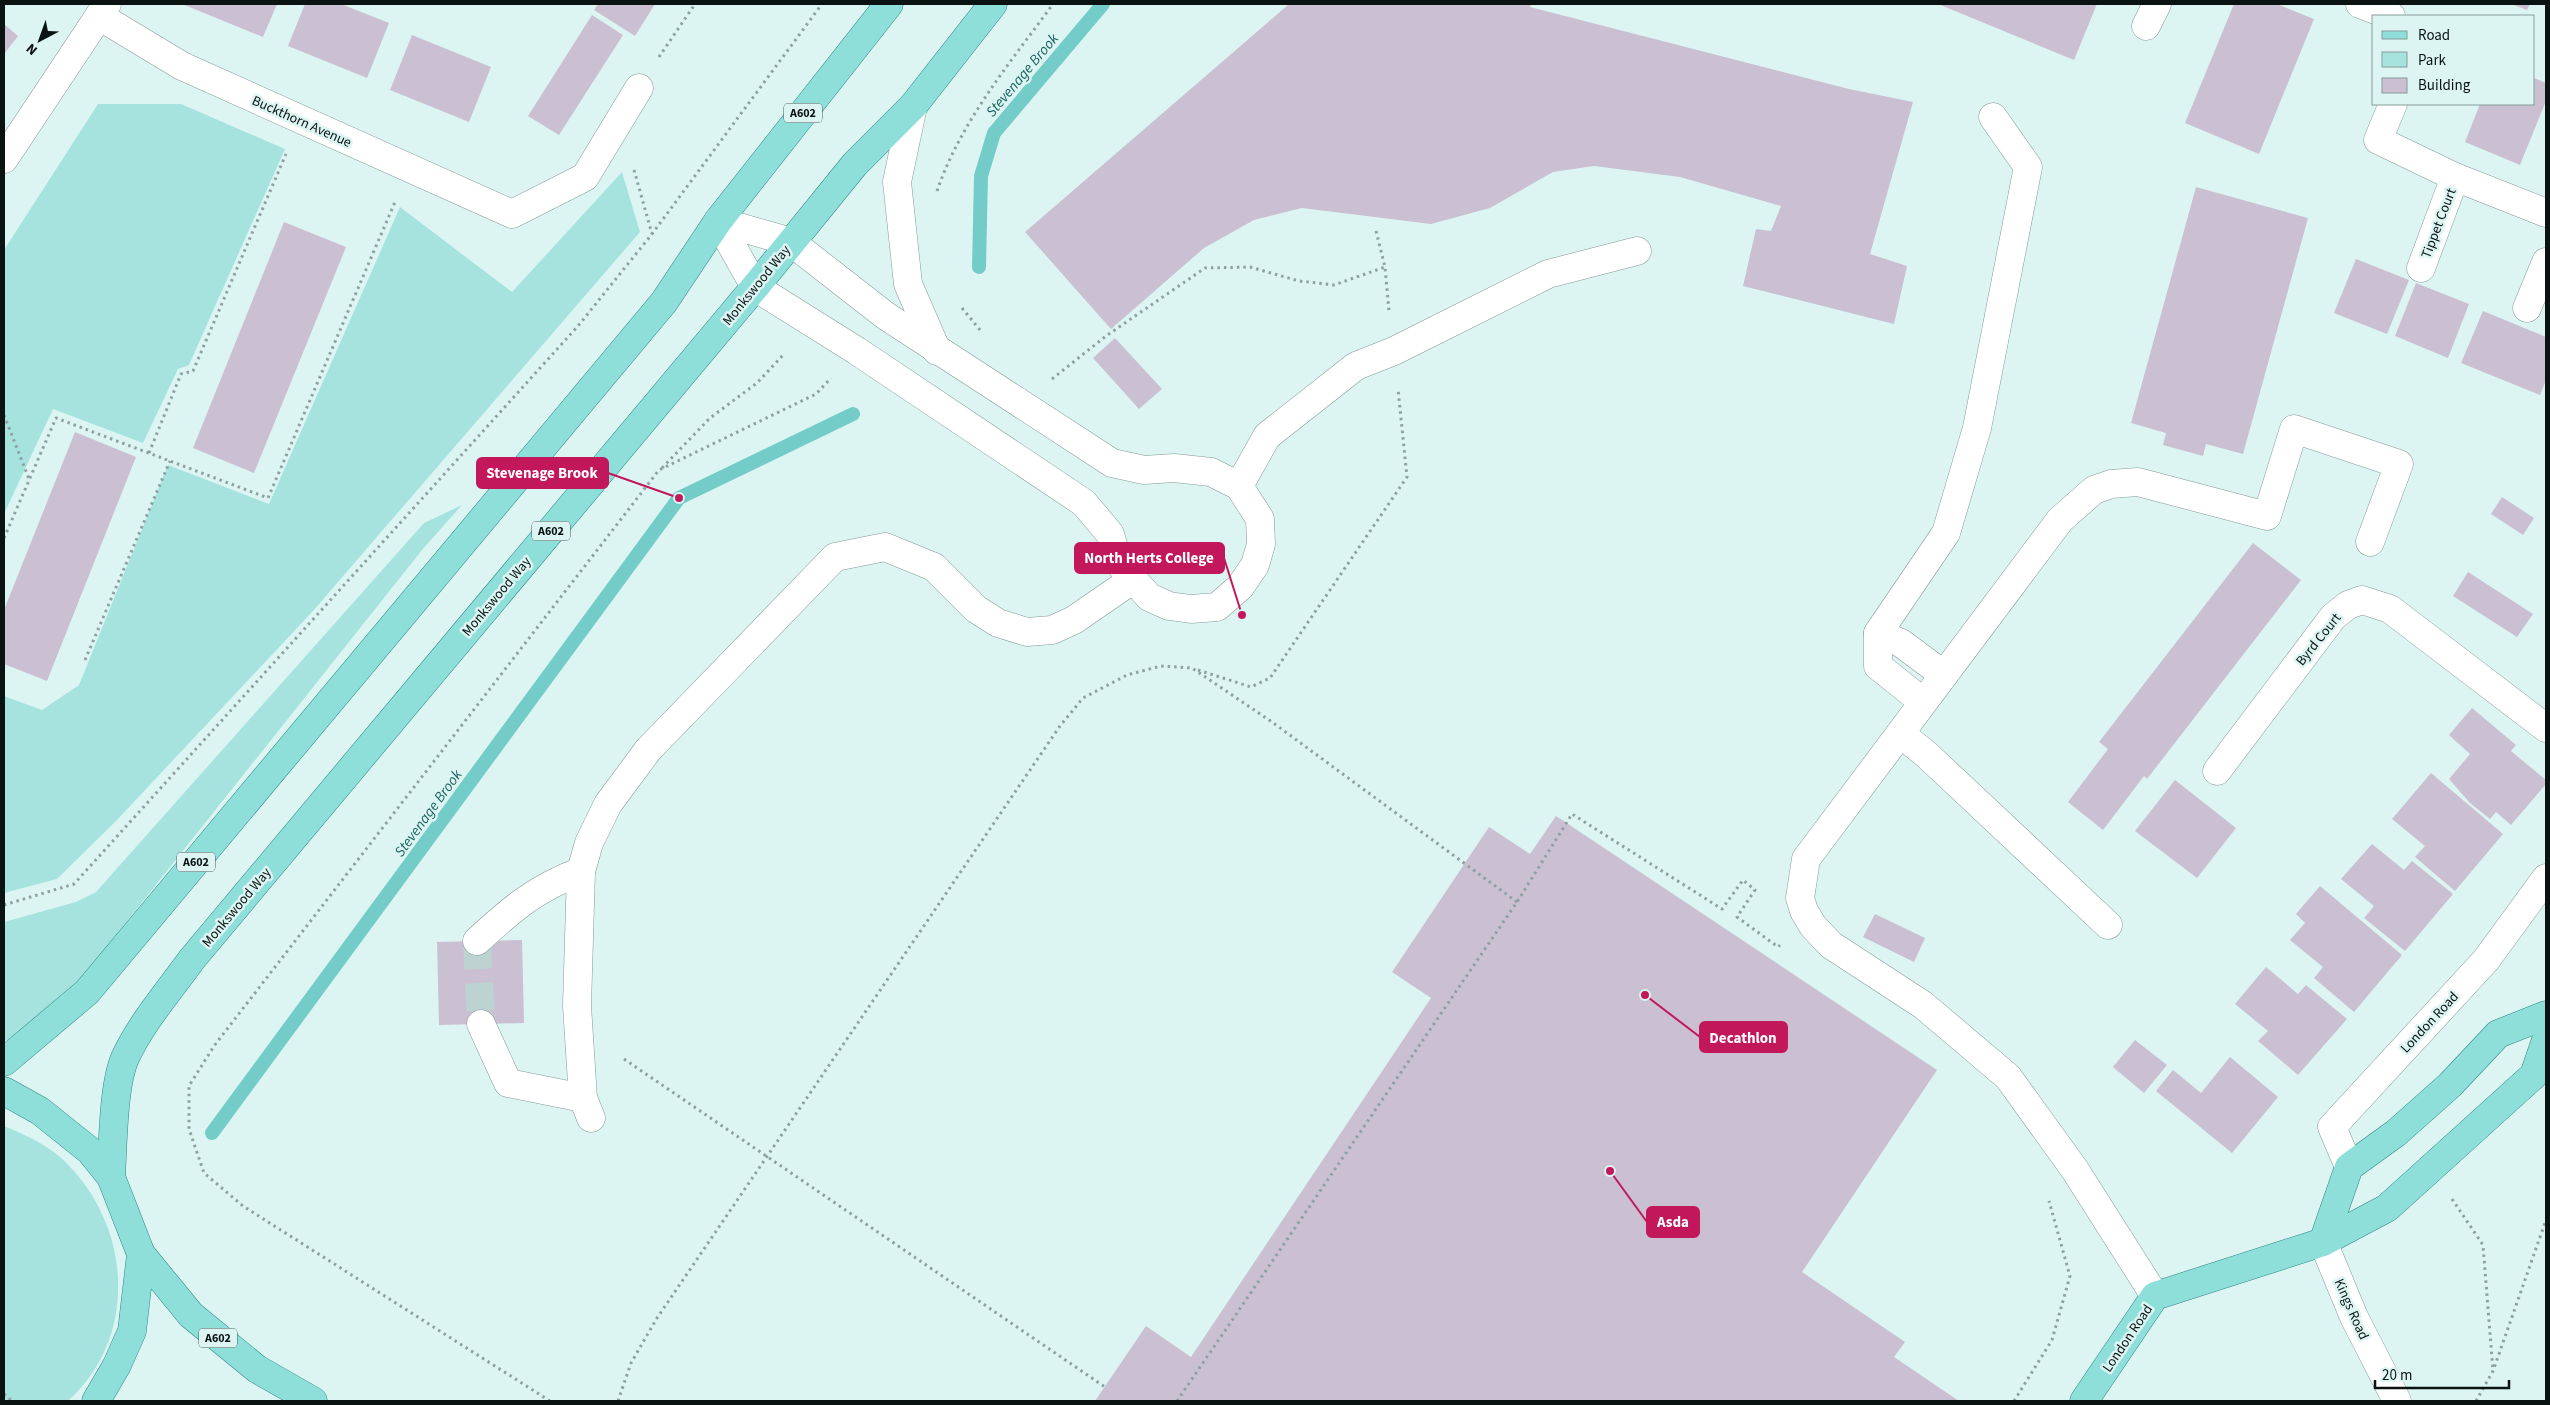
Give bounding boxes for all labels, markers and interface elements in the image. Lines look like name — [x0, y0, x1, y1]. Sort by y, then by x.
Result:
north arrow — [15, 15, 65, 65]
legend — [2372, 15, 2535, 105]
text: Road — [2418, 25, 2450, 46]
water label: Stevenage Brook — [981, 28, 1064, 122]
text: N — [22, 38, 42, 60]
text: Park — [2418, 50, 2447, 71]
text: Building — [2418, 75, 2471, 96]
street label: Buckthorn Avenue — [249, 91, 355, 153]
road number: A602 — [784, 104, 822, 122]
street label: Tippet Court — [2416, 185, 2462, 261]
street label: Monkswood Way — [718, 241, 796, 330]
callout: Stevenage Brook — [477, 458, 608, 488]
text: Stevenage Brook — [486, 463, 598, 484]
road number: A602 — [532, 522, 570, 540]
callout: North Herts College — [1075, 543, 1224, 573]
text: North Herts College — [1084, 548, 1214, 569]
street label: Monkswood Way — [457, 552, 536, 641]
street label: Byrd Court — [2291, 609, 2346, 670]
water label: Stevenage Brook — [390, 765, 468, 861]
road number: A602 — [177, 852, 215, 872]
street label: Monkswood Way — [197, 863, 276, 952]
street label: London Road — [2396, 987, 2464, 1058]
callout: Decathlon — [1700, 1022, 1787, 1052]
text: Decathlon — [1709, 1028, 1777, 1049]
callout: Asda — [1647, 1207, 1699, 1237]
text: Asda — [1656, 1212, 1689, 1233]
street label: Kings Road — [2329, 1276, 2373, 1343]
street label: London Road — [2098, 1301, 2158, 1376]
road number: A602 — [199, 1329, 237, 1348]
scale bar — [2375, 1358, 2509, 1390]
text: 20 m — [2382, 1365, 2412, 1386]

